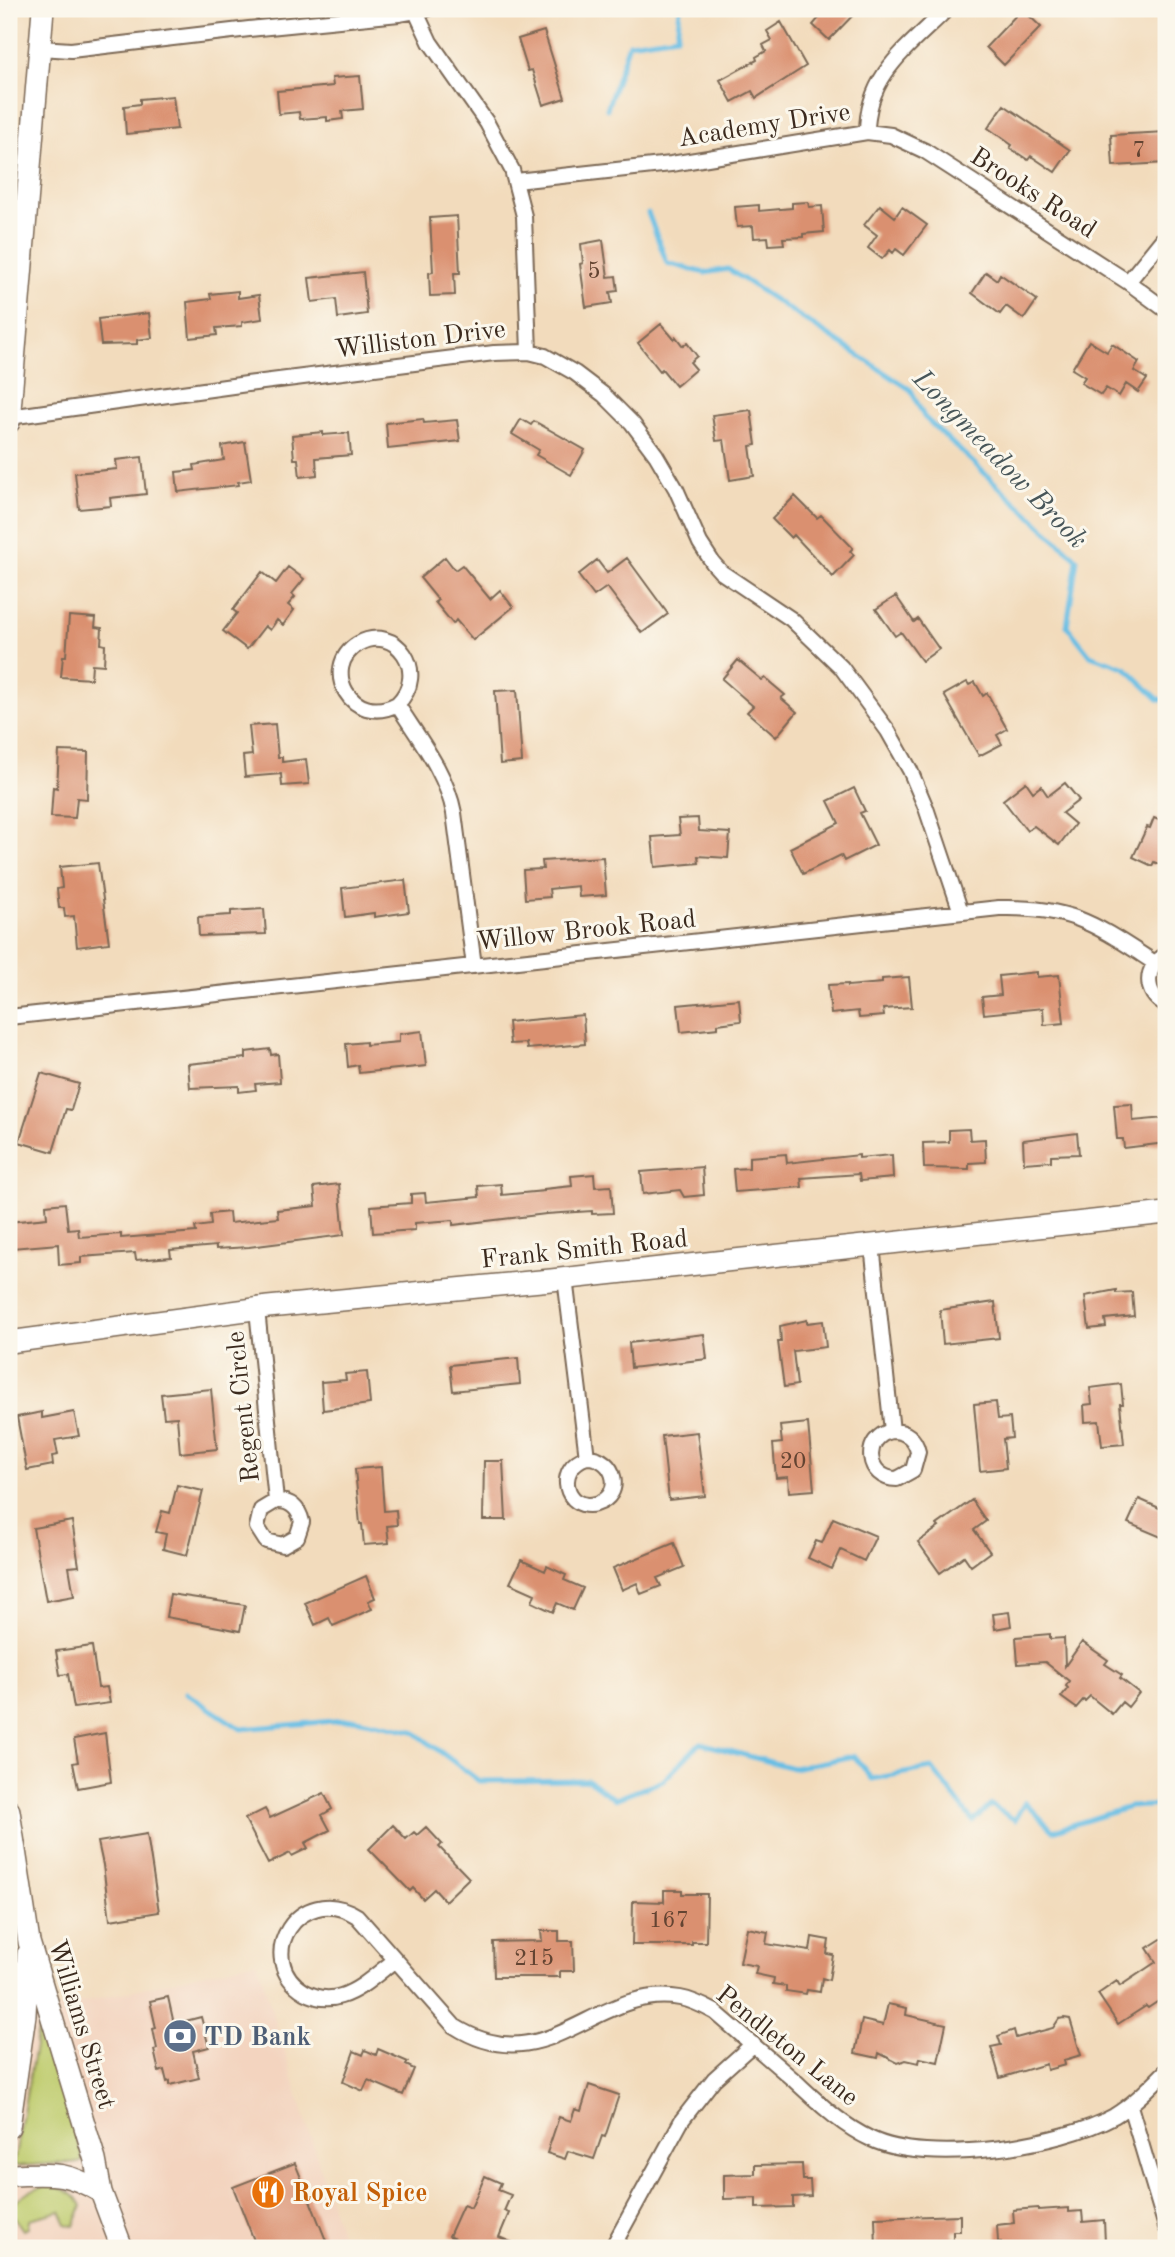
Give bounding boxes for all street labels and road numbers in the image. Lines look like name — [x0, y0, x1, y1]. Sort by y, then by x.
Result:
street label: Academy Drive — [676, 100, 852, 152]
street label: Brooks Road — [965, 143, 1101, 244]
street label: Williston Drive — [333, 317, 507, 363]
street label: Willow Brook Road — [475, 907, 697, 955]
street label: Frank Smith Road — [479, 1226, 689, 1274]
street label: Regent Circle — [223, 1330, 265, 1484]
street label: Williams Street — [43, 1937, 119, 2112]
street label: Pendleton Lane — [711, 1982, 863, 2112]

